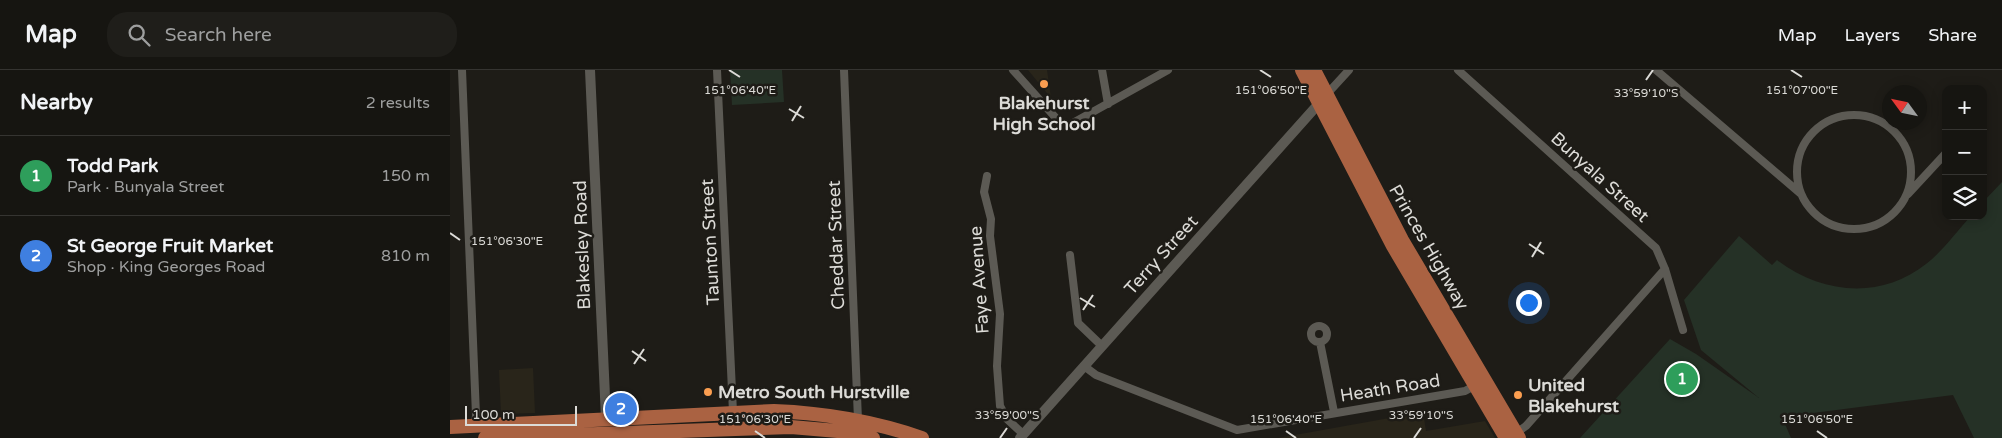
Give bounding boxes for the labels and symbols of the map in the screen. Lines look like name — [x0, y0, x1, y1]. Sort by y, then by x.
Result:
marker: Blakehurst High School — [1038, 78, 1050, 90]
text: 151°06'40"E — [704, 83, 777, 97]
text: 151°06'50"E — [1235, 83, 1308, 97]
text: 151°07'00"E — [1766, 83, 1839, 97]
north arrow — [1882, 85, 1927, 130]
text: 33°59'10"S — [1614, 86, 1678, 100]
place label: Blakehurst High School — [993, 92, 1095, 135]
street label: Bunyala Street — [1546, 127, 1654, 227]
street label: Taunton Street — [696, 178, 724, 306]
street label: Blakesley Road — [569, 180, 595, 310]
street label: Cheddar Street — [823, 180, 849, 310]
street label: Princes Highway — [1384, 180, 1474, 314]
street label: Terry Street — [1120, 211, 1203, 299]
street label: Faye Avenue — [964, 225, 994, 335]
text: 151°06'30"E — [471, 234, 544, 248]
your location — [1516, 290, 1542, 316]
pin: 1 — [1666, 360, 1698, 398]
street label: Heath Road — [1338, 369, 1442, 407]
place label: United Blakehurst — [1528, 374, 1619, 417]
place label: Metro South Hurstville — [718, 381, 910, 403]
marker: Metro South Hurstville — [702, 386, 714, 398]
marker: United Blakehurst — [1512, 389, 1524, 401]
pin: 2 — [605, 390, 637, 428]
scale bar — [465, 403, 578, 426]
text: 33°59'00"S — [975, 408, 1039, 422]
text: 33°59'10"S — [1389, 408, 1453, 422]
text: 151°06'30"E — [719, 412, 792, 426]
text: 151°06'40"E — [1250, 412, 1323, 426]
text: 151°06'50"E — [1781, 412, 1854, 426]

